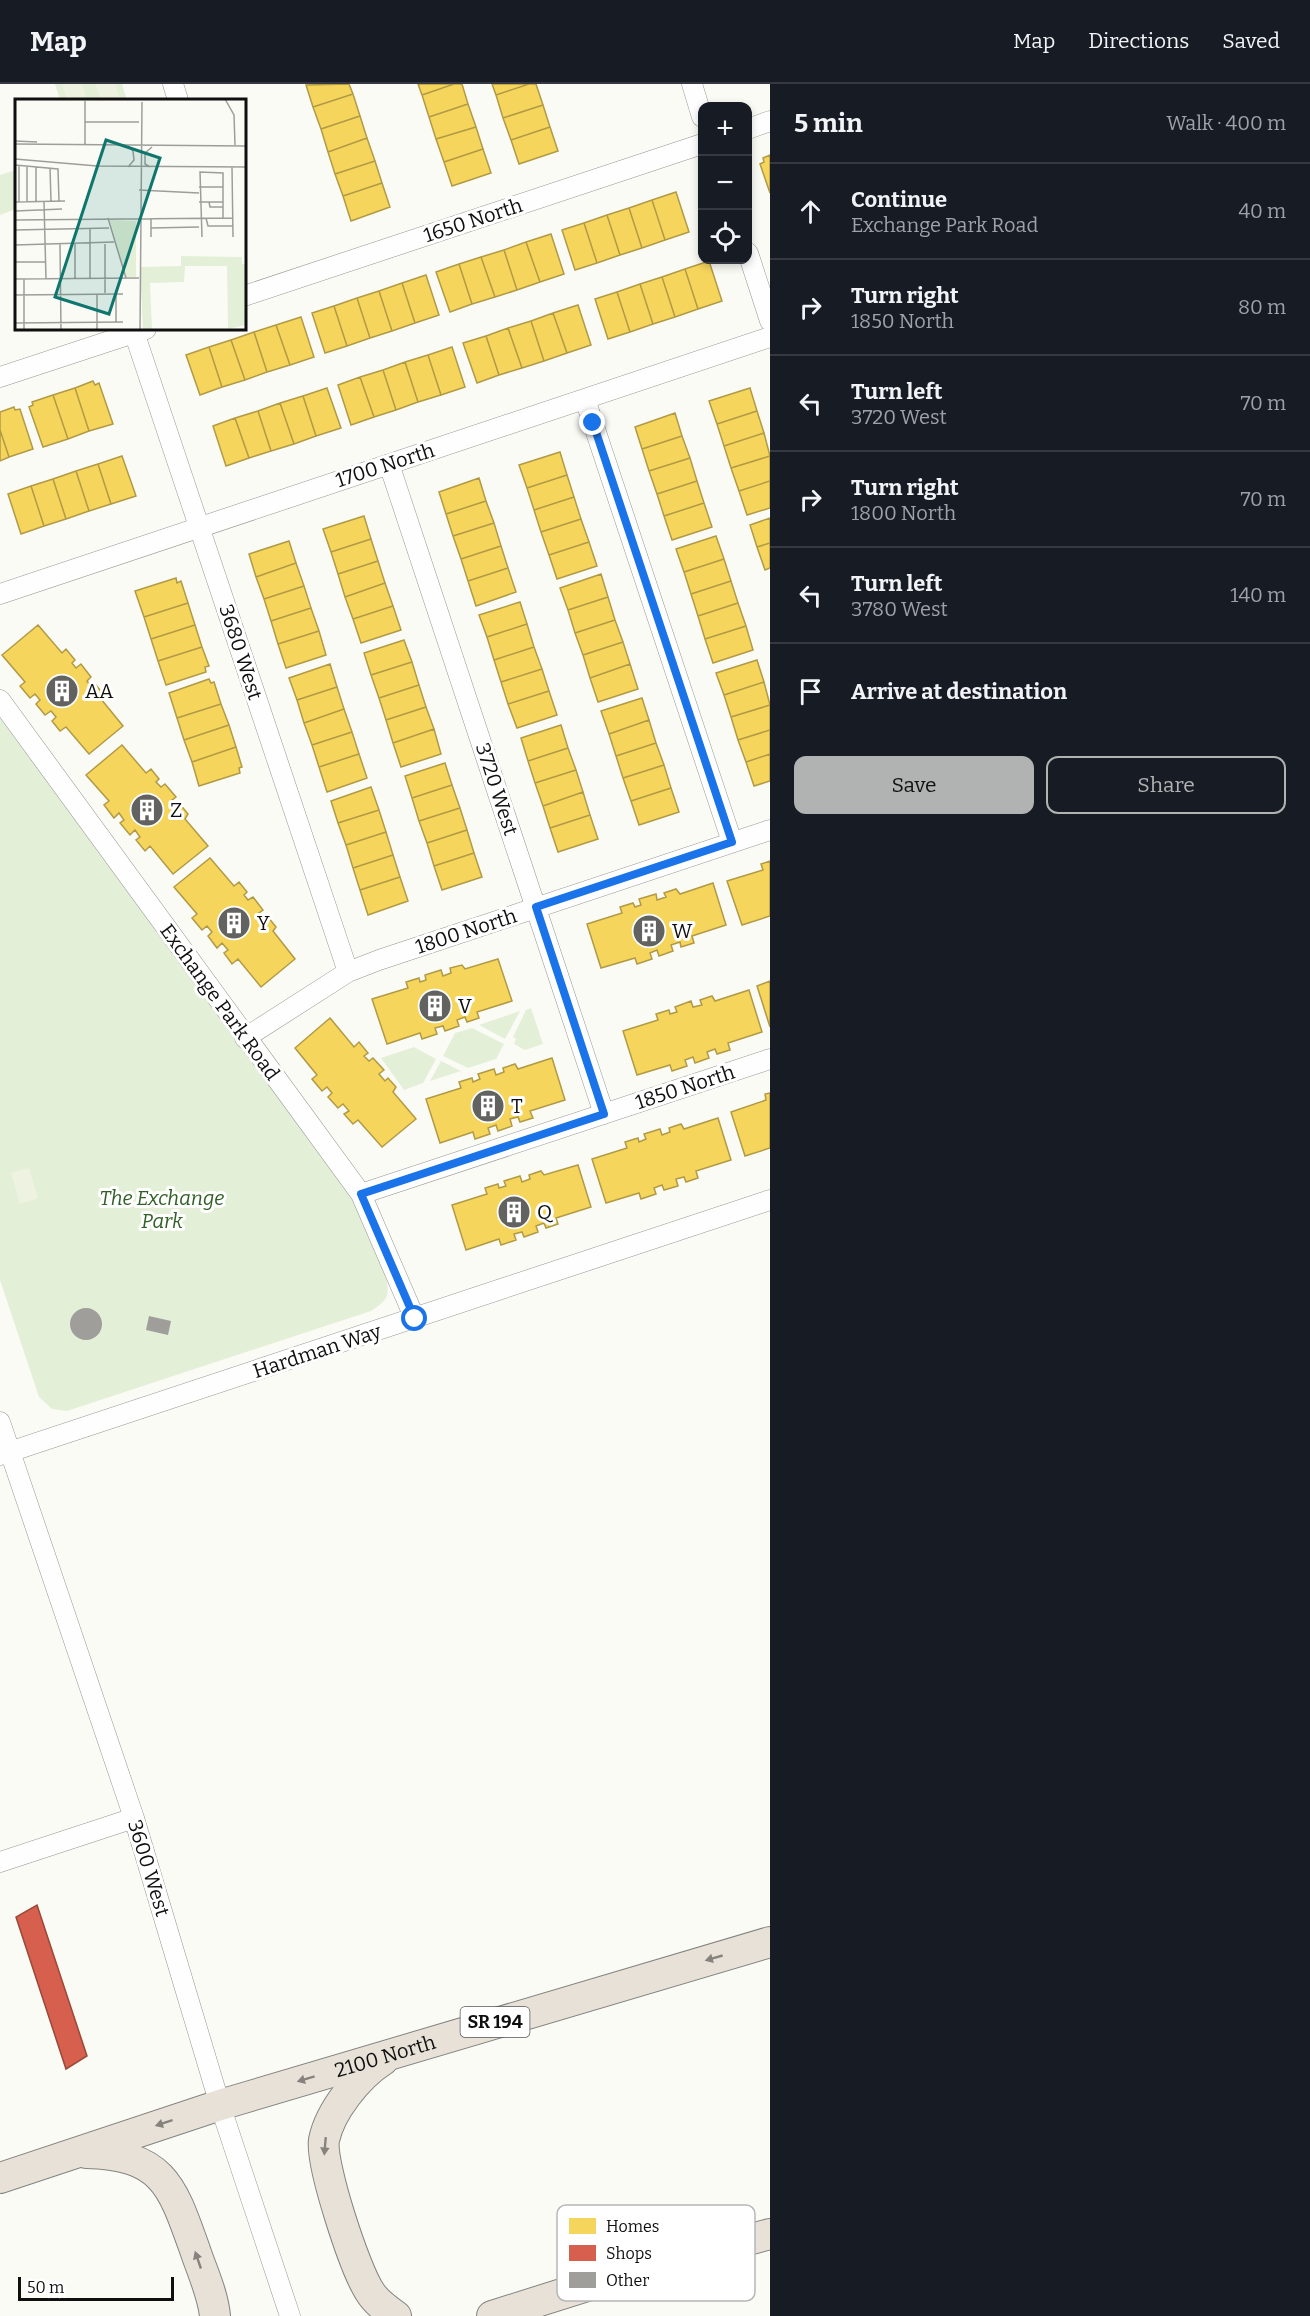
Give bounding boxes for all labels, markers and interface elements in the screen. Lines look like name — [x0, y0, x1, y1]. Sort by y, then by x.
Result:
text: Map — [30, 25, 87, 58]
text: Map — [1013, 28, 1055, 54]
text: Directions — [1088, 28, 1189, 54]
text: Saved — [1222, 28, 1280, 54]
inset map — [15, 99, 246, 330]
map controls — [698, 102, 752, 264]
button: + — [698, 102, 752, 156]
text: 5 min — [794, 108, 863, 139]
text: Walk · 400 m — [1167, 111, 1286, 135]
button: − — [698, 156, 752, 210]
text: Continue — [851, 186, 947, 213]
street label: 1650 North — [421, 193, 526, 247]
icon: ahead — [794, 195, 827, 228]
text: 40 m — [1238, 199, 1286, 223]
button: locate — [698, 210, 752, 264]
text: Exchange Park Road — [851, 213, 1038, 237]
text: Turn right — [851, 282, 959, 309]
icon: right — [794, 291, 827, 324]
text: 80 m — [1238, 295, 1286, 319]
text: 1850 North — [851, 309, 954, 333]
text: Turn left — [851, 378, 943, 405]
icon: left — [794, 387, 827, 420]
text: 70 m — [1240, 391, 1286, 415]
text: 3720 West — [851, 405, 947, 429]
route end — [579, 409, 605, 435]
street label: 1700 North — [333, 438, 438, 492]
text: Turn right — [851, 474, 959, 501]
icon: right — [794, 483, 827, 516]
text: 70 m — [1240, 487, 1286, 511]
text: 1800 North — [851, 501, 956, 525]
text: Turn left — [851, 570, 943, 597]
icon: left — [794, 579, 827, 612]
text: 140 m — [1230, 583, 1286, 607]
text: 3780 West — [851, 597, 948, 621]
street label: 3680 West — [214, 601, 268, 703]
building icon: AA — [44, 673, 80, 709]
icon: arrive — [794, 675, 827, 708]
text: Arrive at destination — [851, 678, 1067, 705]
place label: AA — [85, 679, 114, 703]
street label: 3720 West — [471, 740, 523, 838]
button: Save — [794, 756, 1034, 814]
button: Share — [1046, 756, 1286, 814]
building icon: Z — [129, 792, 165, 828]
place label: Z — [170, 798, 182, 822]
street label: 1800 North — [412, 903, 520, 959]
building icon: Y — [216, 905, 252, 941]
place label: Y — [257, 911, 270, 935]
building icon: W — [631, 913, 667, 949]
street label: Exchange Park Road — [155, 919, 285, 1085]
place label: W — [672, 919, 693, 943]
building icon: V — [417, 988, 453, 1024]
place label: V — [458, 994, 472, 1018]
street label: 1850 North — [632, 1060, 738, 1114]
building icon: T — [470, 1088, 506, 1124]
place label: T — [511, 1094, 523, 1118]
park label: The Exchange Park — [100, 1186, 224, 1233]
building icon: Q — [496, 1194, 532, 1230]
place label: Q — [537, 1200, 554, 1224]
route start — [401, 1305, 427, 1331]
street label: Hardman Way — [250, 1319, 384, 1383]
street label: 3600 West — [123, 1817, 175, 1919]
one-way arrow — [705, 1954, 723, 1963]
road number: SR 194 — [460, 2007, 530, 2037]
street label: 2100 North — [332, 2030, 439, 2082]
one-way arrow — [296, 2075, 314, 2084]
one-way arrow — [155, 2119, 173, 2129]
one-way arrow — [320, 2136, 330, 2155]
legend — [557, 2205, 755, 2301]
text: Homes — [606, 2217, 659, 2236]
text: Shops — [606, 2244, 652, 2263]
one-way arrow — [193, 2251, 203, 2269]
text: Other — [606, 2271, 649, 2290]
scale bar — [18, 2274, 174, 2302]
text: 50 m — [27, 2278, 64, 2297]

